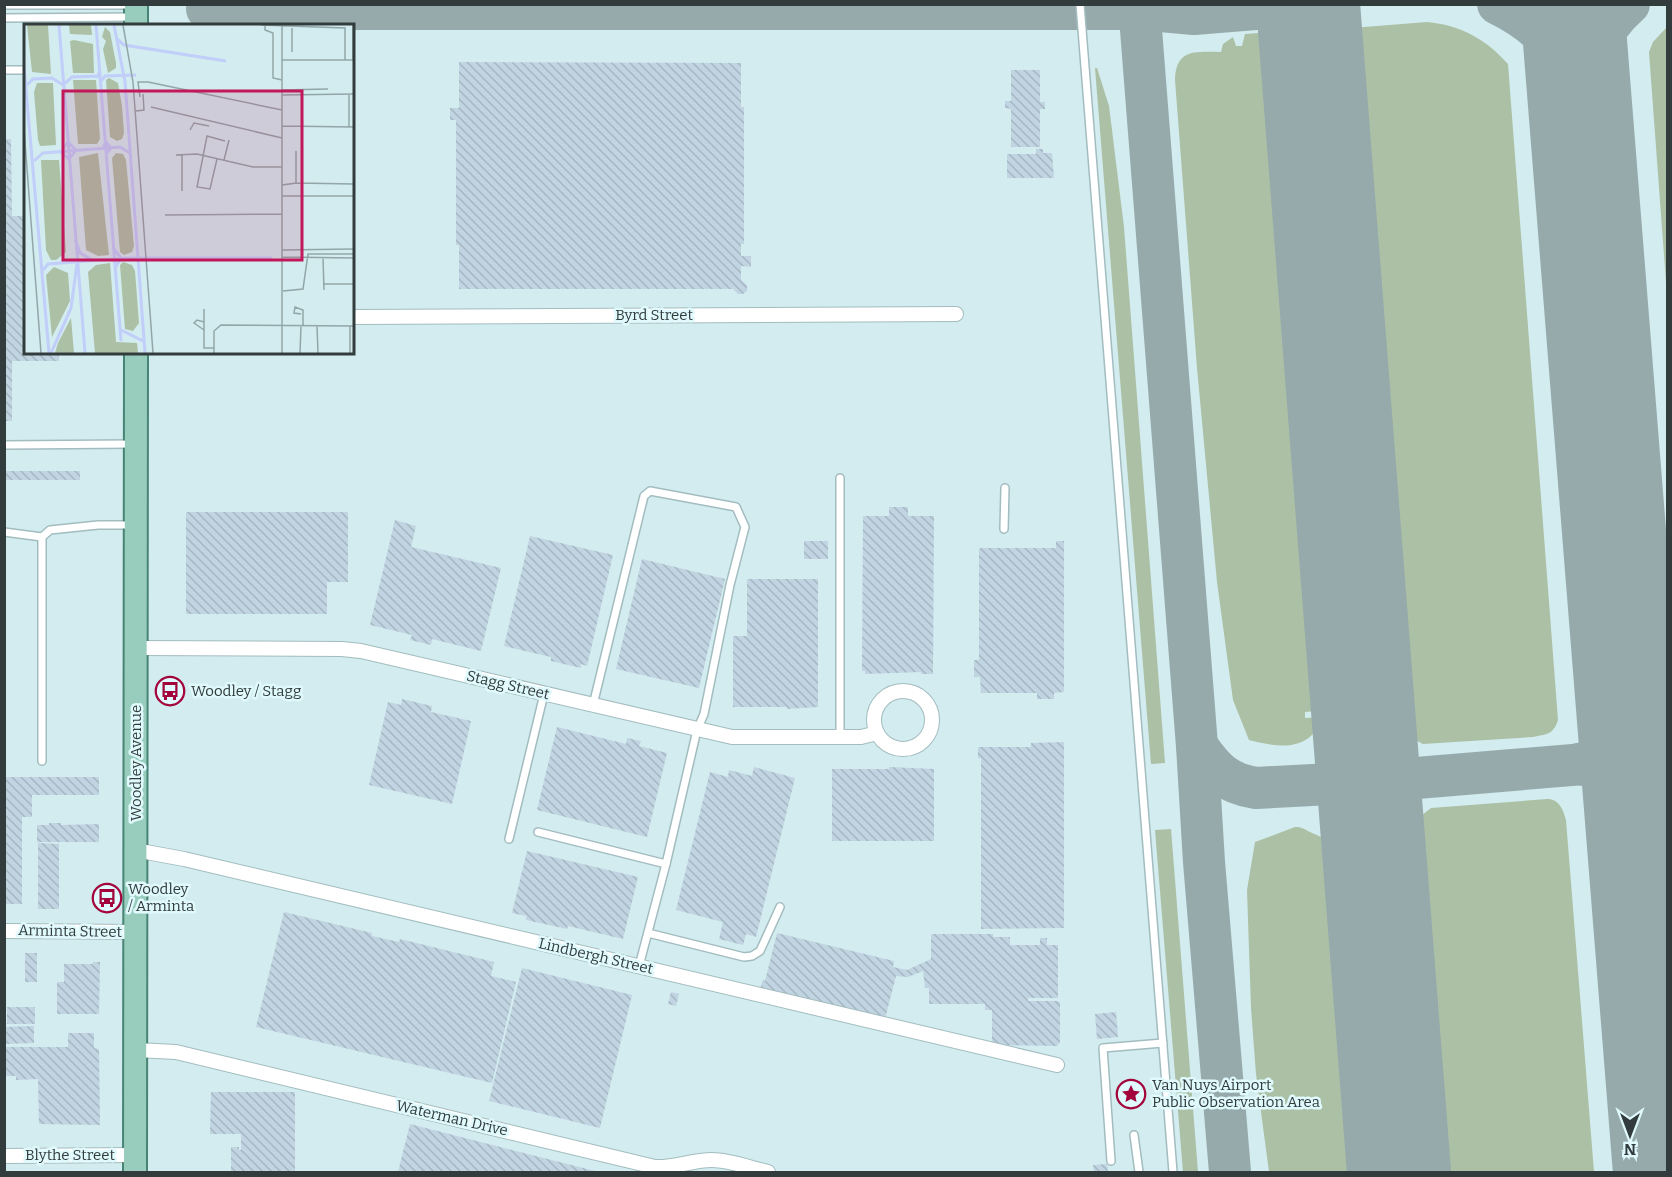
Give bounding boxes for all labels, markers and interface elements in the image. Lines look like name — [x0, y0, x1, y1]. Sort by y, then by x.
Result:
inset map — [24, 24, 354, 354]
street label: Byrd Street — [615, 306, 693, 324]
street label: Stagg Street — [465, 667, 552, 703]
bus stop icon: Woodley / Stagg — [154, 675, 186, 707]
place label: Woodley / Stagg — [191, 682, 301, 700]
street label: Woodley Avenue — [127, 705, 145, 821]
place label: Woodley / Arminta — [128, 880, 194, 915]
bus stop icon: Woodley / Arminta — [91, 882, 123, 914]
street label: Arminta Street — [18, 921, 123, 941]
street label: Lindbergh Street — [537, 934, 656, 978]
place label: Van Nuys Airport Public Observation Area — [1152, 1076, 1320, 1111]
place icon: Van Nuys Airport Public Observation Area — [1115, 1078, 1147, 1110]
street label: Waterman Drive — [394, 1096, 510, 1140]
north arrow — [1600, 1105, 1660, 1165]
text: N — [1624, 1140, 1636, 1159]
street label: Blythe Street — [25, 1146, 115, 1164]

